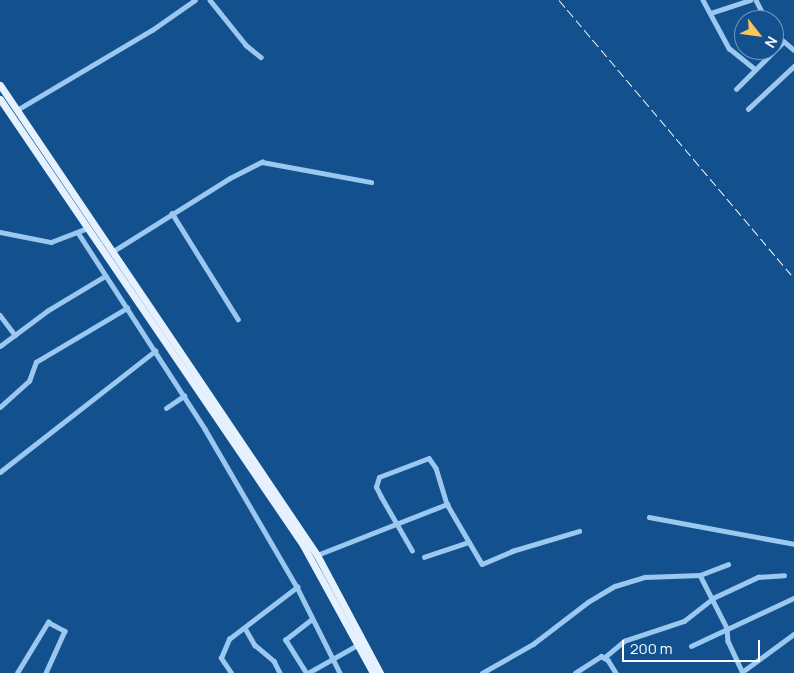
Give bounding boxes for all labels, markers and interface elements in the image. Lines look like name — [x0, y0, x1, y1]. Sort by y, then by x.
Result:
north arrow — [734, 10, 784, 60]
text: N — [761, 33, 782, 51]
scale bar — [624, 630, 762, 662]
text: 200 m — [630, 638, 673, 659]

